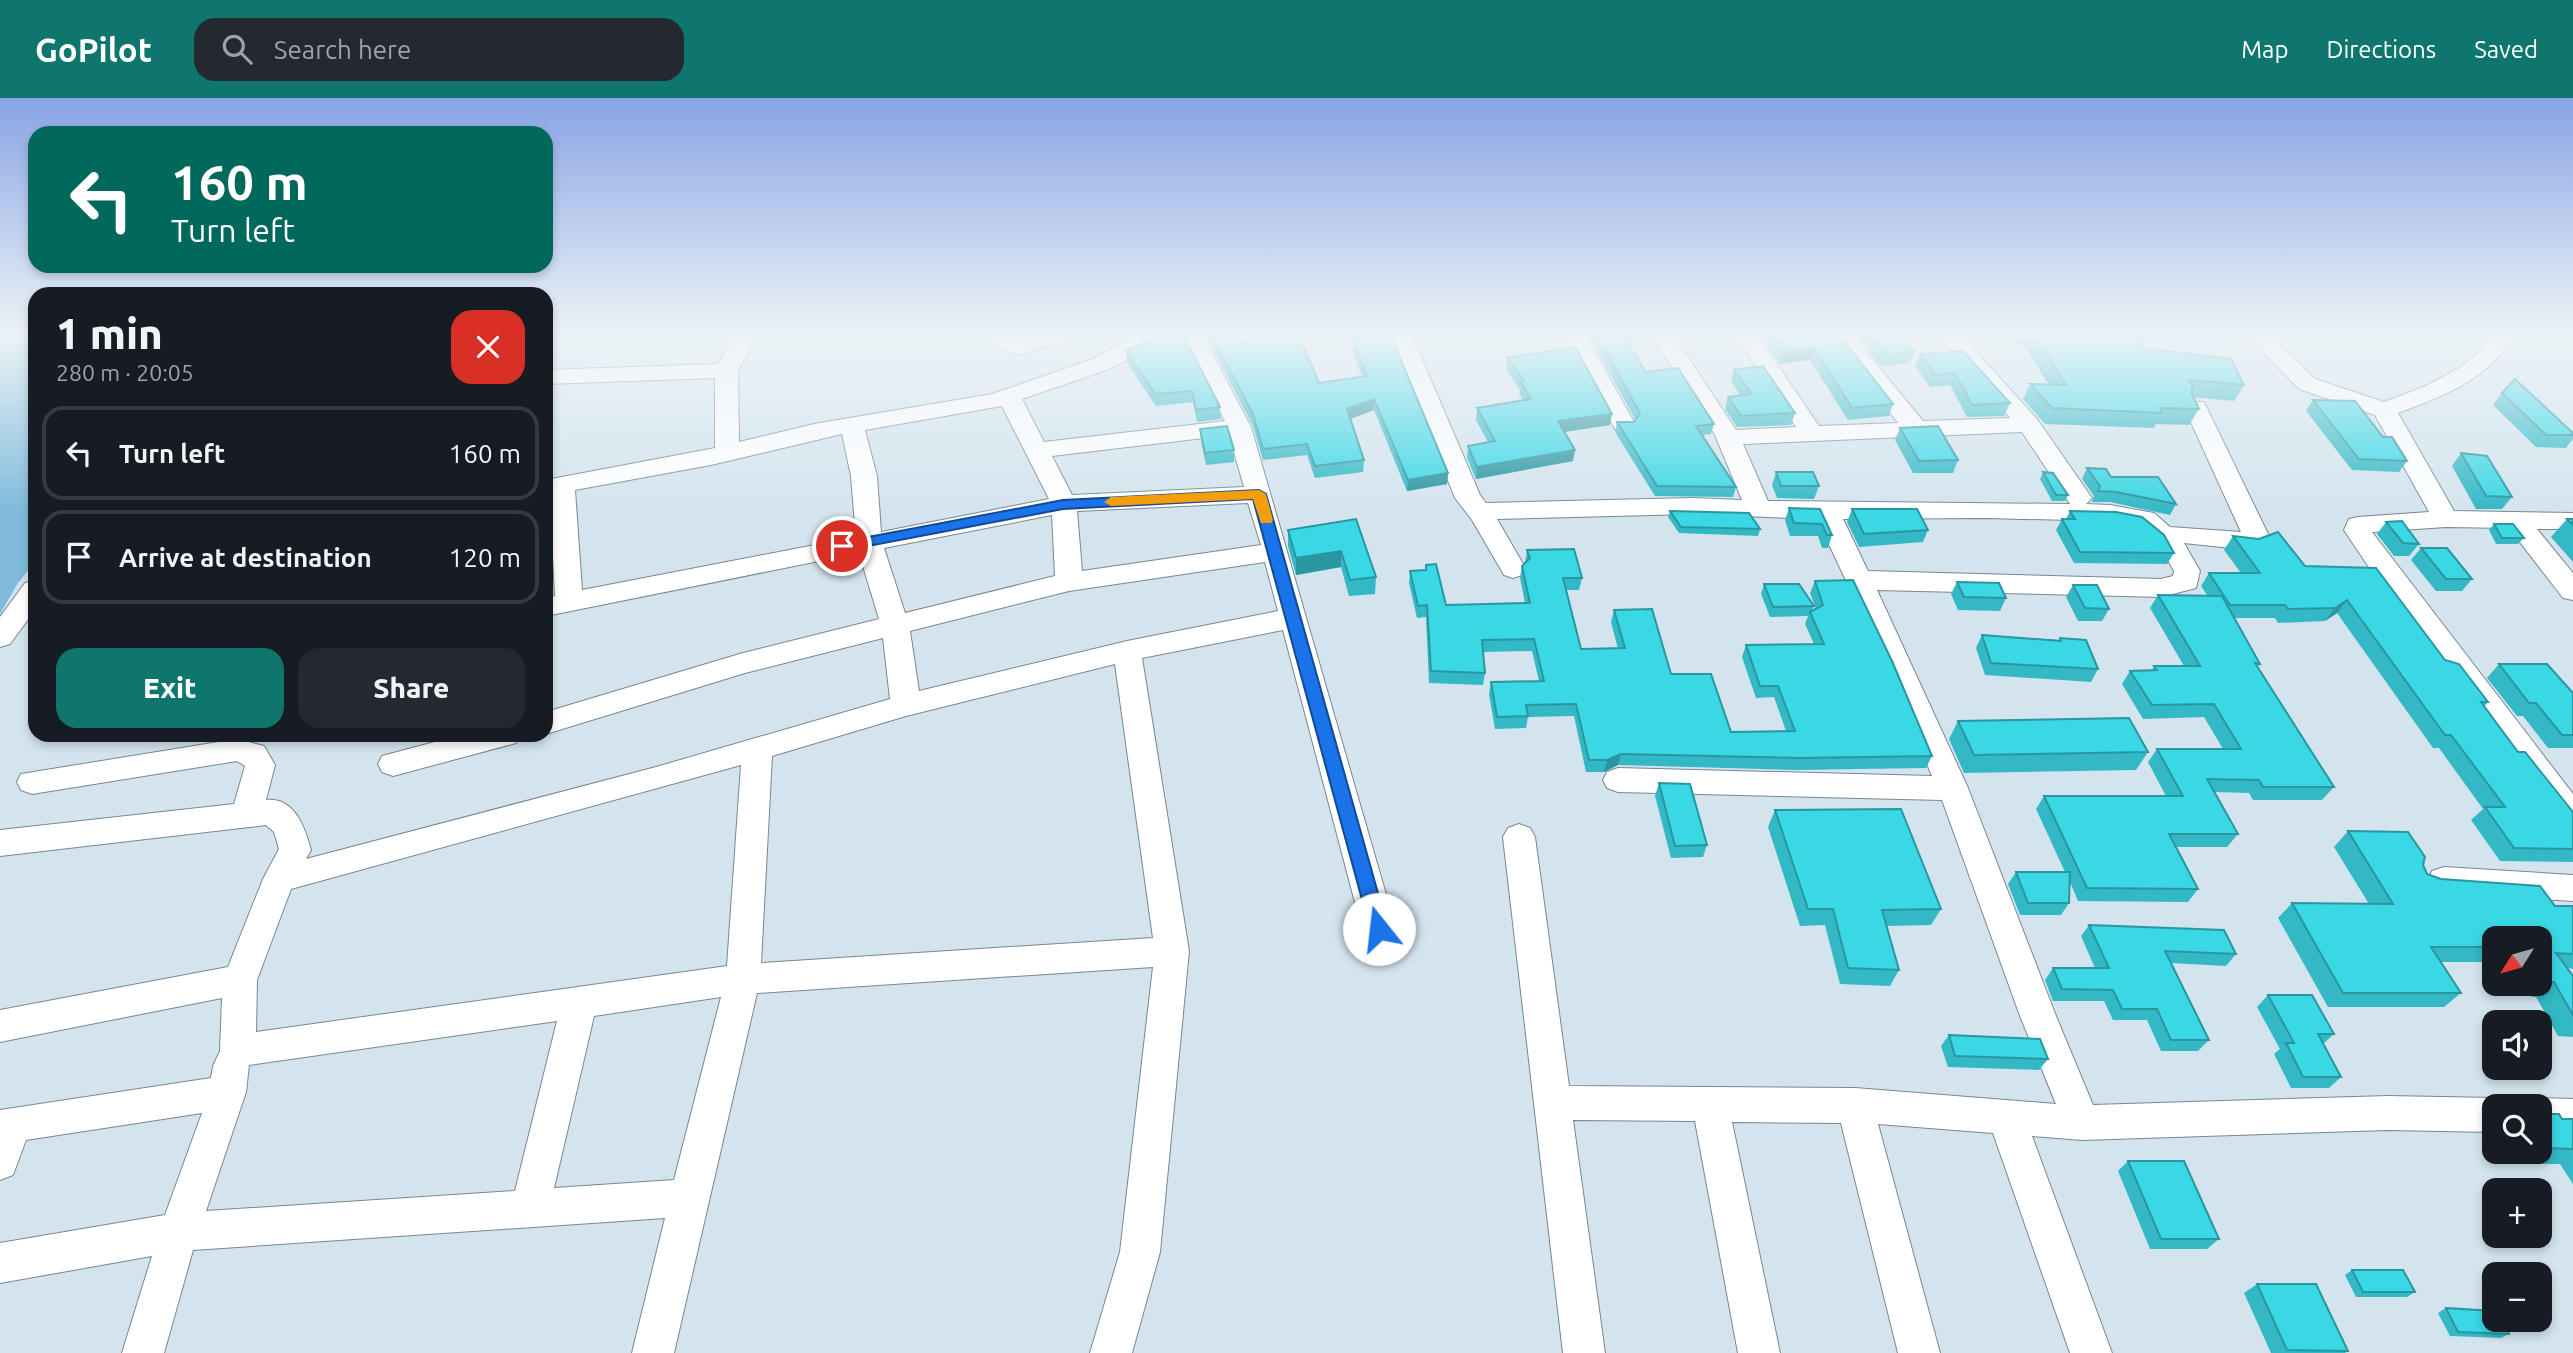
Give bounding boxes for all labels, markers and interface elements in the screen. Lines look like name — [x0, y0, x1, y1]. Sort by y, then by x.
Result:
search box — [194, 18, 684, 81]
icon: search — [218, 30, 256, 68]
text: GoPilot — [35, 31, 152, 68]
text: Search here — [274, 35, 411, 64]
text: Map — [2241, 36, 2288, 63]
text: Directions — [2326, 36, 2436, 63]
text: Saved — [2474, 36, 2538, 63]
icon: left — [56, 154, 147, 245]
text: 160 m — [171, 154, 308, 209]
text: Turn left — [171, 212, 295, 248]
text: 1 min — [56, 310, 163, 357]
button: close — [451, 310, 525, 384]
text: 280 m · 20:05 — [56, 360, 194, 385]
icon: left — [60, 434, 98, 472]
text: Turn left — [119, 439, 225, 468]
text: 160 m — [449, 439, 521, 468]
pin — [812, 516, 872, 576]
icon: arrive — [823, 527, 861, 565]
icon: arrive — [60, 538, 98, 576]
text: Arrive at destination — [119, 543, 372, 572]
text: 120 m — [449, 543, 521, 572]
button: Exit — [56, 648, 284, 728]
button: Share — [298, 648, 525, 728]
position arrow — [1342, 892, 1416, 966]
north arrow — [2482, 926, 2552, 996]
map controls — [2482, 926, 2552, 1332]
button: sound — [2482, 1010, 2552, 1080]
button: search — [2482, 1094, 2552, 1164]
button: + — [2482, 1178, 2552, 1248]
button: − — [2482, 1262, 2552, 1332]

